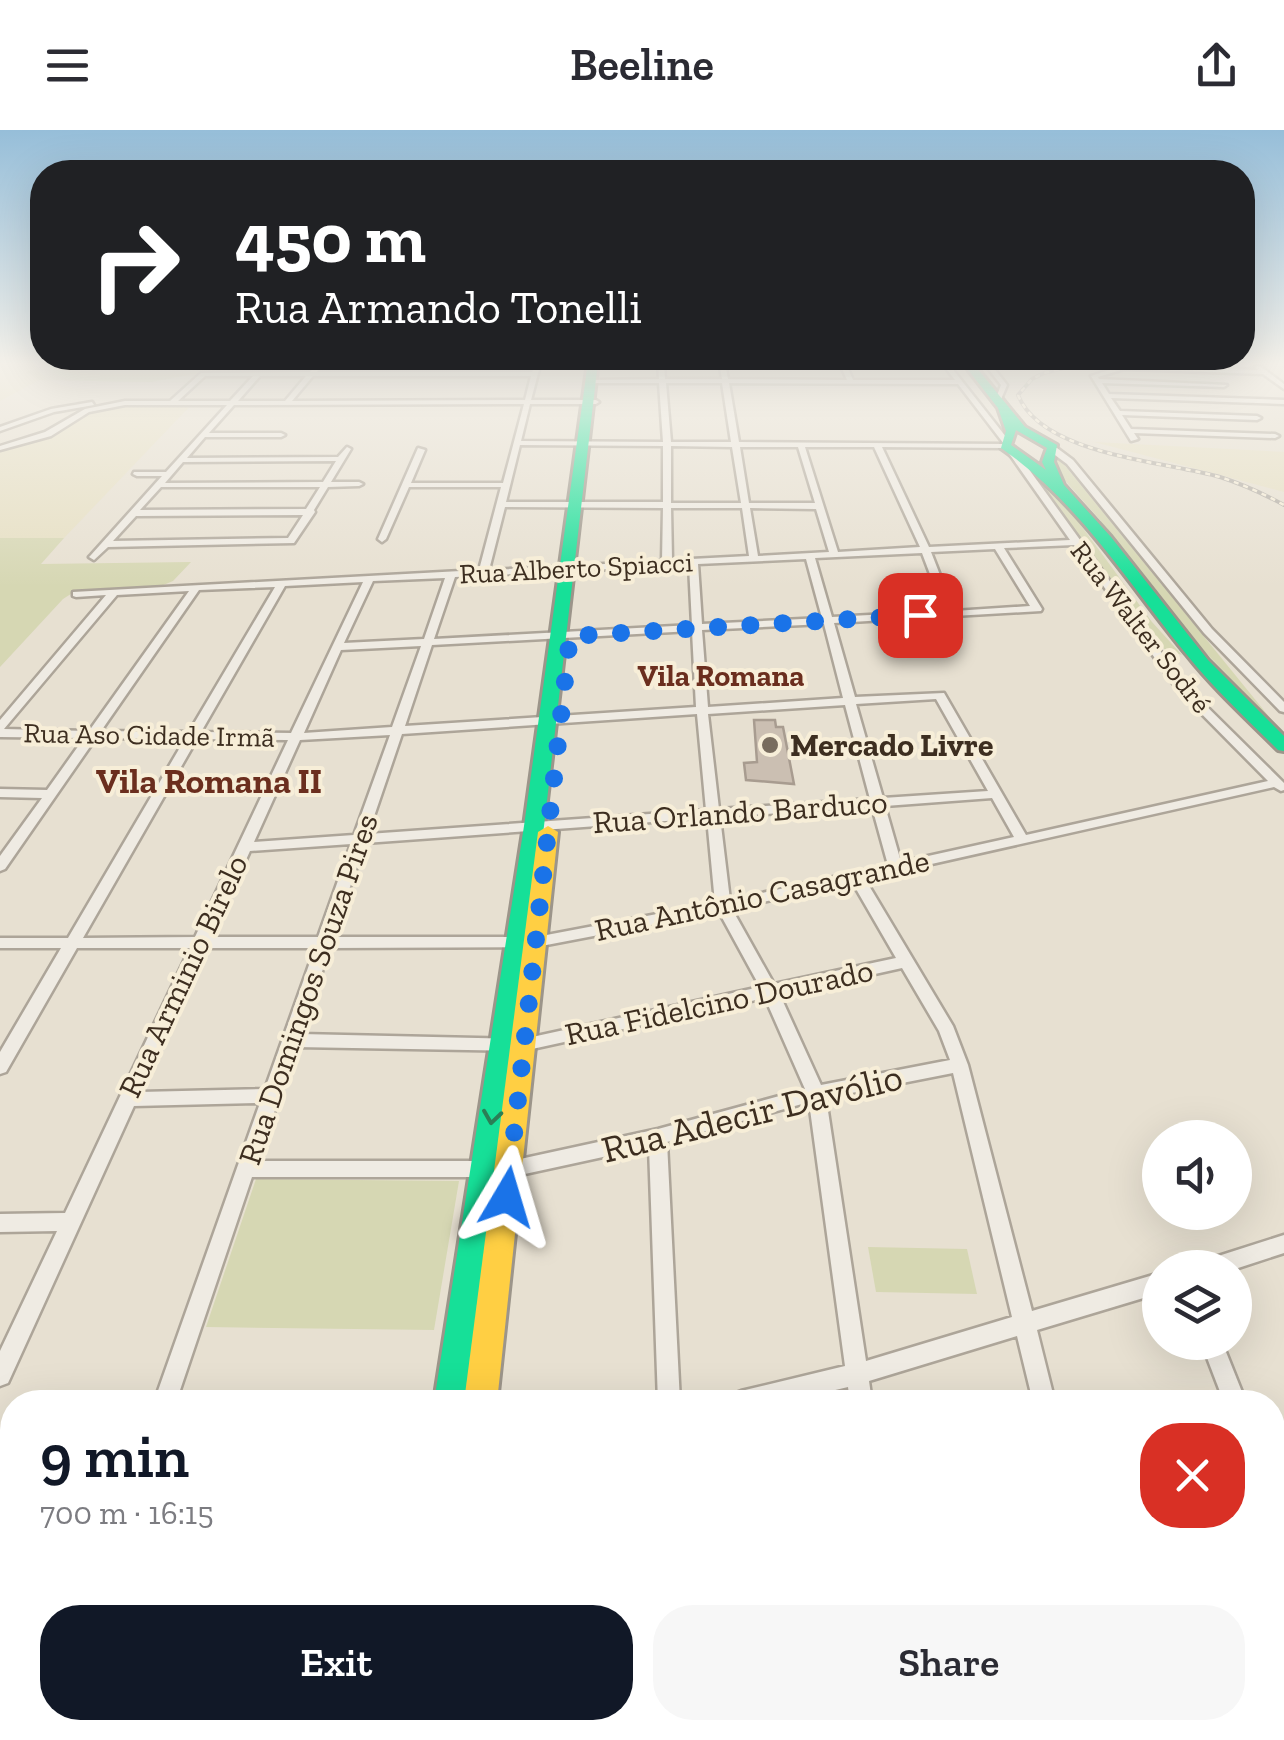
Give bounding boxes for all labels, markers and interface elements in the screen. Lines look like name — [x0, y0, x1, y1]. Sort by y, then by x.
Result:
icon: menu — [40, 38, 95, 93]
text: Beeline — [570, 38, 714, 92]
icon: share — [1189, 38, 1244, 93]
text: 450 m — [235, 196, 426, 280]
icon: right — [70, 200, 200, 330]
text: Rua Armando Tonelli — [235, 281, 642, 335]
street label: Rua Walter Sodré — [1064, 535, 1218, 719]
street label: Rua Alberto Spiacci — [458, 545, 694, 591]
pin — [878, 573, 963, 658]
icon: arrive — [893, 588, 948, 643]
district label: Vila Romana — [637, 658, 805, 694]
street label: Rua Aso Cidade Irmã — [23, 716, 275, 754]
place label: Mercado Livre — [790, 726, 993, 764]
marker: Mercado Livre — [759, 734, 781, 756]
district label: Vila Romana II — [96, 760, 322, 802]
street label: Rua Orlando Barduco — [591, 783, 889, 841]
street label: Rua Domingos Souza Pires — [230, 809, 386, 1169]
street label: Rua Antônio Casagrande — [591, 841, 933, 949]
street label: Rua Arminio Birelo — [110, 849, 256, 1103]
street label: Rua Fidelcino Dourado — [562, 951, 876, 1053]
street label: Rua Adecir Davólio — [597, 1053, 907, 1173]
one-way arrow — [482, 1109, 503, 1126]
map controls — [1142, 1120, 1252, 1360]
button: sound — [1142, 1120, 1252, 1230]
position arrow — [455, 1145, 559, 1249]
button: layers — [1142, 1250, 1252, 1360]
text: 9 min — [40, 1420, 189, 1492]
button: close — [1140, 1423, 1245, 1528]
text: 700 m · 16:15 — [40, 1494, 214, 1532]
button: Exit — [40, 1605, 633, 1720]
button: Share — [653, 1605, 1245, 1720]

